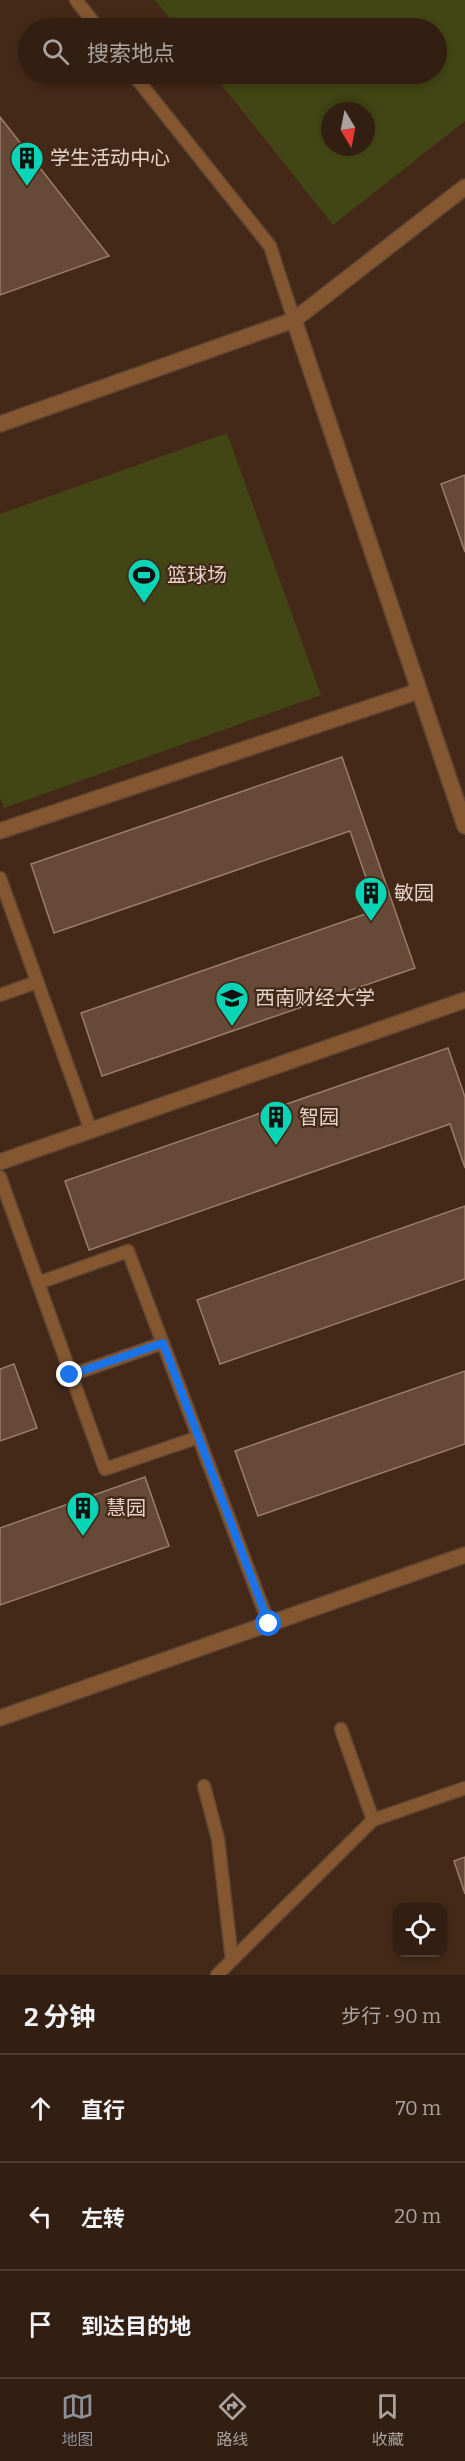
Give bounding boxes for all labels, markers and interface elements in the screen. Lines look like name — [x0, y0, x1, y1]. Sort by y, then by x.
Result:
search box — [18, 18, 447, 84]
icon: search — [39, 35, 72, 68]
text: 搜索地点 — [87, 40, 175, 67]
north arrow — [321, 102, 375, 156]
building icon: 学生活动中心 — [9, 140, 45, 187]
place label: 学生活动中心 — [50, 146, 170, 170]
sports icon: 篮球场 — [126, 557, 162, 604]
place label: 篮球场 — [167, 563, 227, 587]
building icon: 敏园 — [353, 875, 389, 922]
place label: 敏园 — [394, 881, 434, 905]
school or university icon: 西南财经大学 — [214, 980, 250, 1027]
place label: 西南财经大学 — [255, 986, 375, 1010]
building icon: 智园 — [258, 1099, 294, 1146]
place label: 智园 — [299, 1105, 339, 1129]
route end — [56, 1361, 82, 1387]
building icon: 慧园 — [65, 1490, 101, 1537]
place label: 慧园 — [106, 1496, 146, 1520]
route start — [255, 1610, 281, 1636]
map controls — [393, 1903, 447, 1957]
button: locate — [393, 1903, 447, 1957]
text: 2 分钟 — [24, 2002, 95, 2033]
text: 步行 · 90 m — [341, 2004, 441, 2028]
icon: ahead — [24, 2092, 57, 2125]
text: 70 m — [395, 2096, 441, 2120]
text: 直行 — [81, 2097, 125, 2124]
icon: left — [24, 2200, 57, 2233]
text: 20 m — [394, 2204, 441, 2228]
text: 左转 — [81, 2205, 125, 2232]
icon: arrive — [24, 2308, 57, 2341]
text: 到达目的地 — [81, 2313, 191, 2340]
tab: 地图 — [61, 2390, 94, 2450]
tab: 路线 — [216, 2390, 249, 2450]
tab: 收藏 — [371, 2390, 404, 2450]

